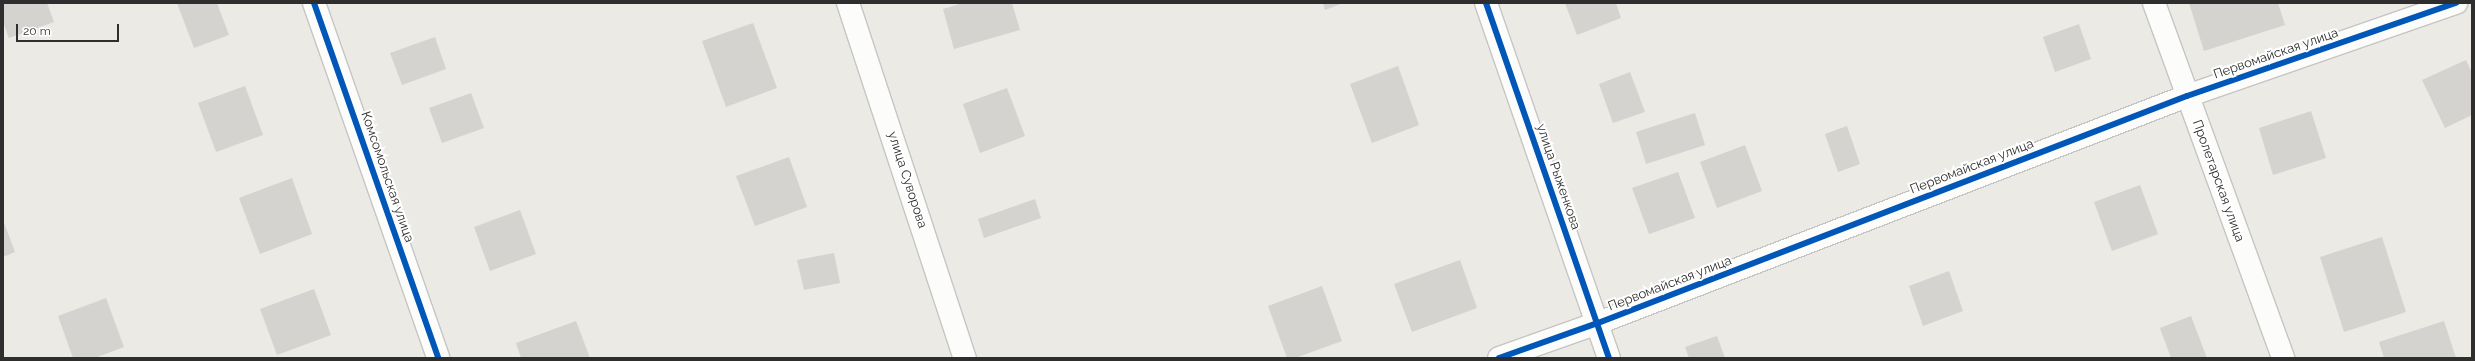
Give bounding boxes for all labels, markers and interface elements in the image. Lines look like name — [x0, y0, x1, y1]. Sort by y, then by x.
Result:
scale bar — [18, 16, 121, 42]
text: 20 m — [23, 24, 51, 38]
street label: Первомайская улица — [2211, 25, 2341, 83]
street label: Комсомольская улица — [357, 109, 417, 245]
street label: Пролетарская улица — [2189, 118, 2247, 244]
street label: улица Рыженкова — [1533, 122, 1583, 232]
street label: улица Суворова — [884, 130, 930, 230]
street label: Первомайская улица — [1908, 136, 2036, 198]
street label: Первомайская улица — [1606, 253, 1734, 315]

